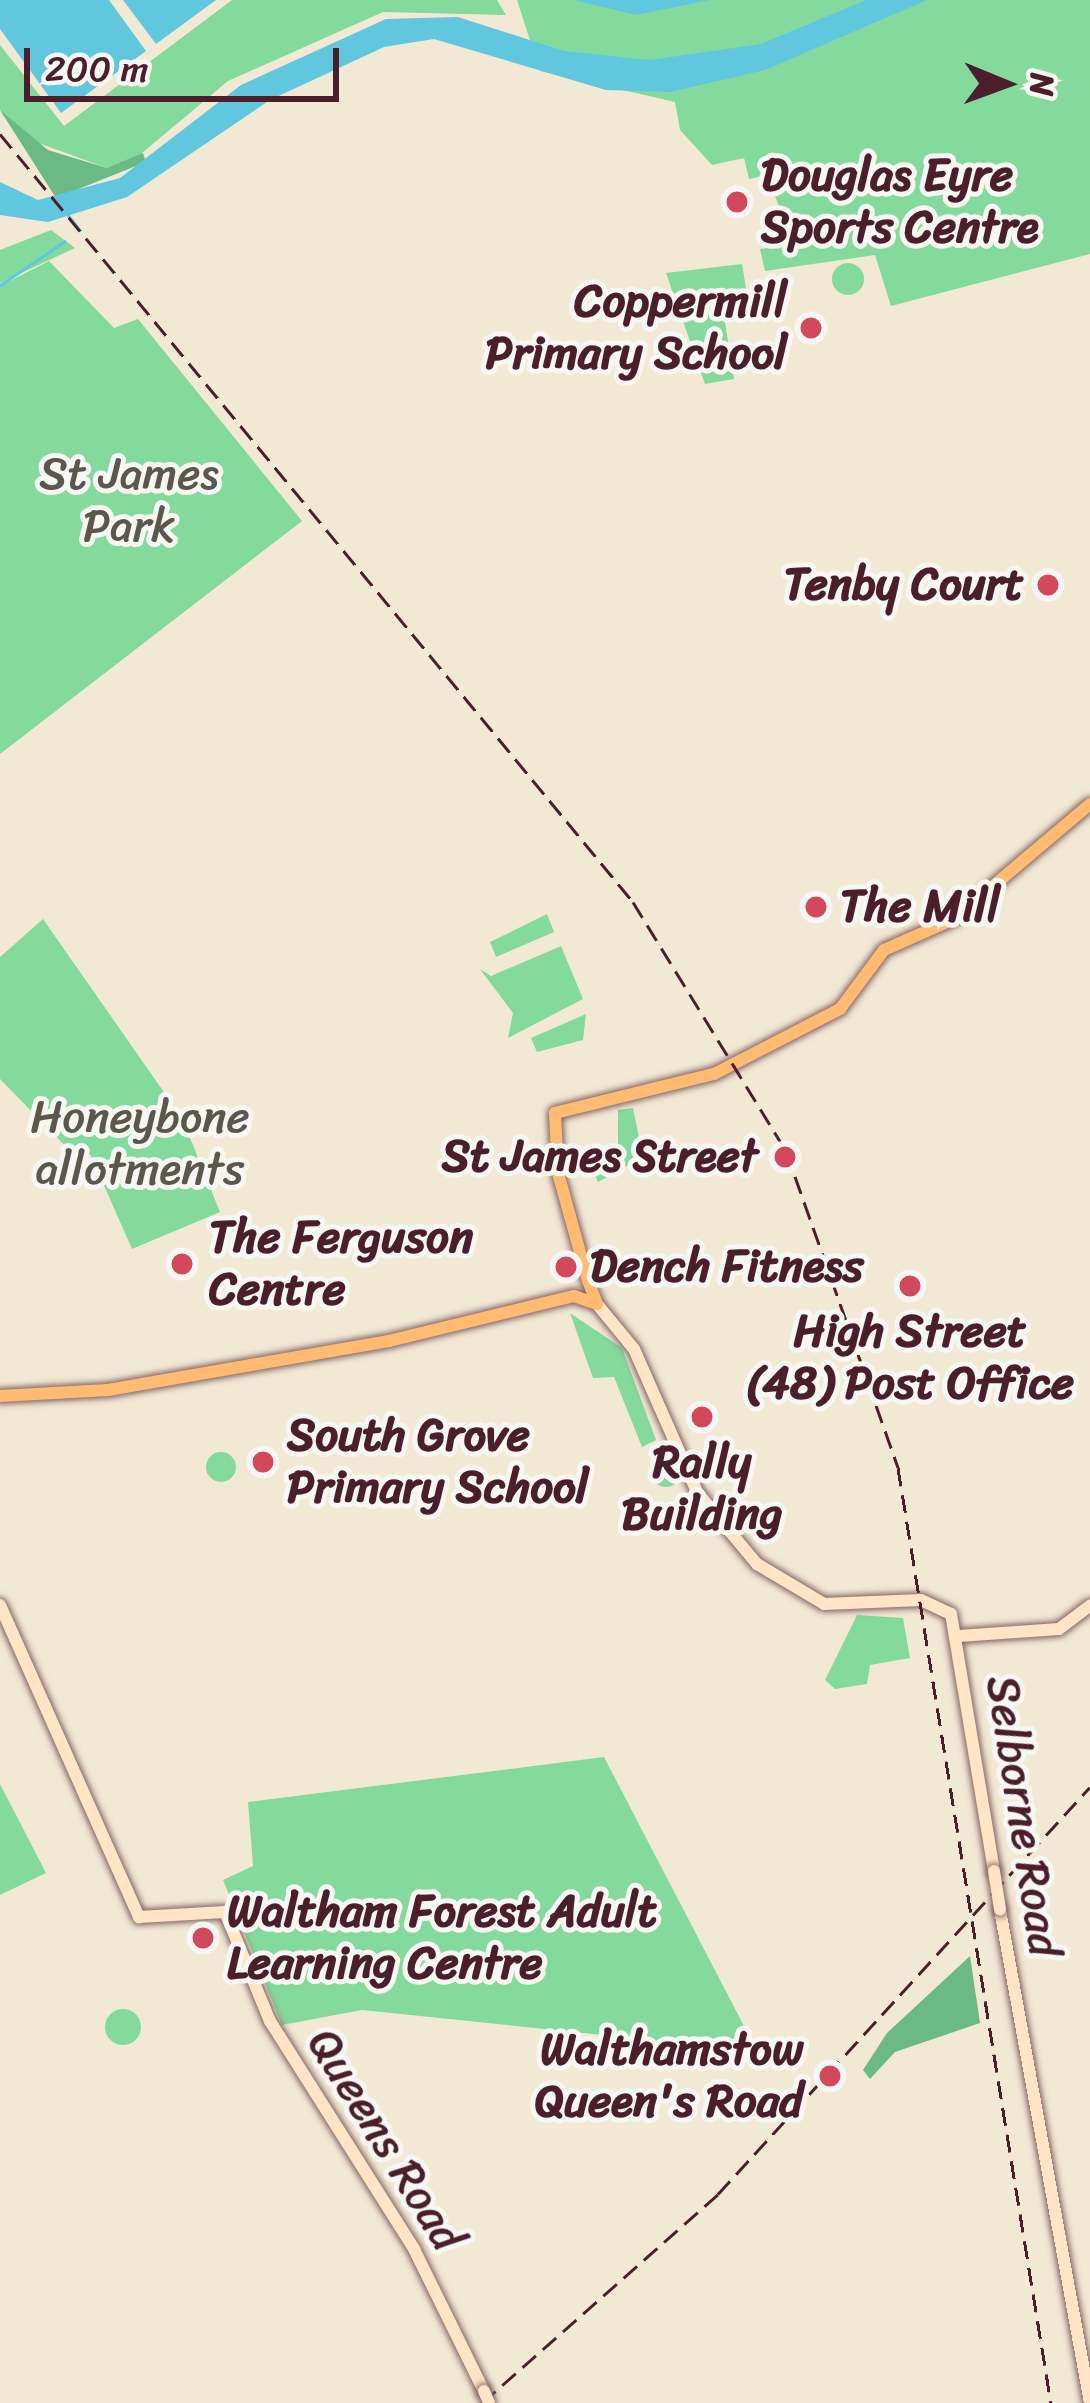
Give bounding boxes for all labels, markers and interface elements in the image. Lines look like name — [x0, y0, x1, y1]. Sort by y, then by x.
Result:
scale bar — [30, 24, 345, 98]
north arrow — [946, 24, 1066, 144]
text: 200 m — [45, 37, 148, 101]
text: N — [1013, 73, 1071, 97]
place label: Douglas Eyre Sports Centre — [761, 149, 1042, 255]
marker: Douglas Eyre Sports Centre — [724, 189, 750, 215]
place label: Coppermill Primary School — [485, 275, 787, 381]
marker: Coppermill Primary School — [798, 315, 824, 341]
park label: St James Park — [38, 448, 220, 554]
place label: Tenby Court — [784, 558, 1024, 612]
marker: Tenby Court — [1035, 572, 1061, 598]
place label: The Mill — [840, 880, 998, 934]
marker: The Mill — [803, 894, 829, 920]
park label: Honeybone allotments — [30, 1091, 250, 1197]
place label: St James Street — [434, 1130, 758, 1184]
marker: St James Street — [769, 1141, 801, 1173]
place label: The Ferguson Centre — [209, 1211, 470, 1317]
place label: Dench Fitness — [590, 1240, 865, 1294]
marker: The Ferguson Centre — [166, 1248, 198, 1280]
marker: Dench Fitness — [553, 1254, 579, 1280]
marker: High Street (48) Post Office — [897, 1273, 923, 1299]
place label: High Street (48) Post Office — [746, 1305, 1074, 1411]
marker: Rally Building — [689, 1404, 715, 1430]
place label: South Grove Primary School — [287, 1409, 589, 1515]
place label: Rally Building — [621, 1436, 783, 1542]
marker: South Grove Primary School — [250, 1449, 276, 1475]
street label: Selborne Road — [974, 1672, 1072, 1960]
place label: Waltham Forest Adult Learning Centre — [227, 1885, 657, 1991]
marker: Waltham Forest Adult Learning Centre — [190, 1925, 216, 1951]
street label: Queens Road — [296, 2019, 474, 2261]
place label: Walthamstow Queen's Road — [535, 2023, 803, 2129]
marker: Walthamstow Queen's Road — [814, 2060, 846, 2092]

